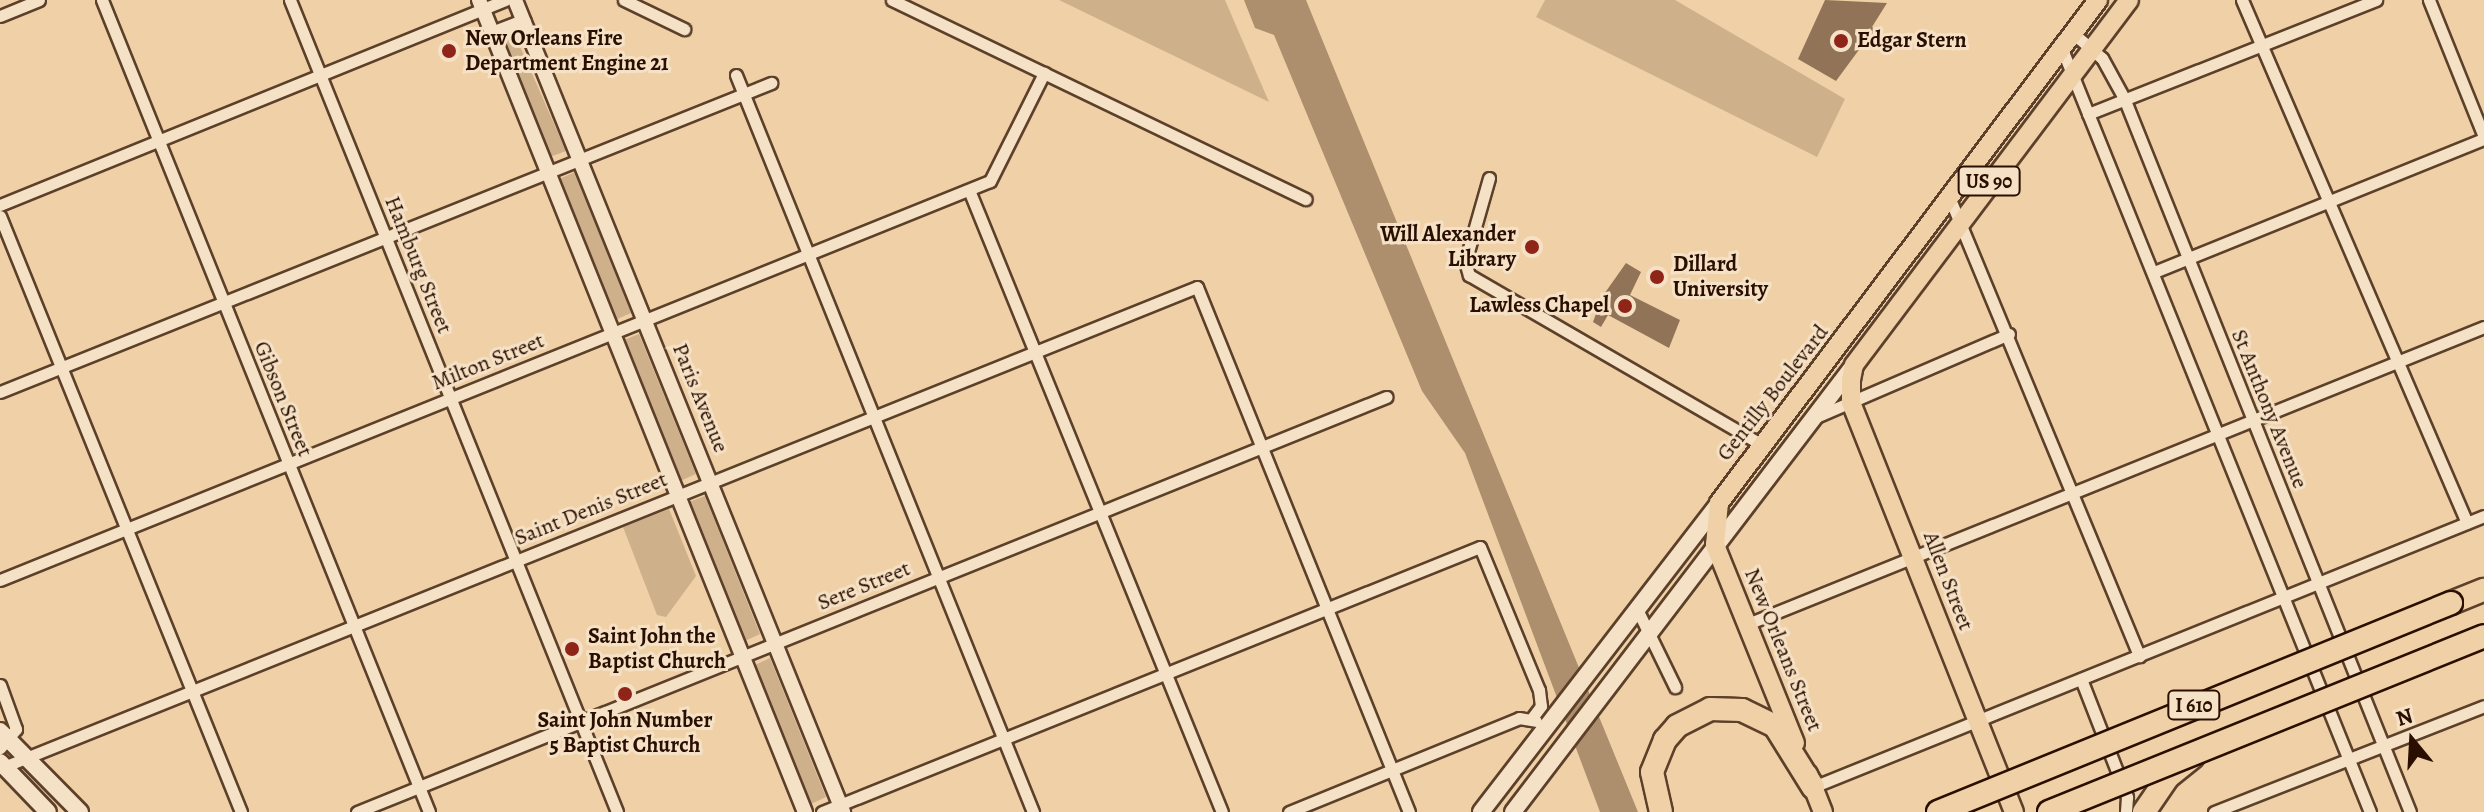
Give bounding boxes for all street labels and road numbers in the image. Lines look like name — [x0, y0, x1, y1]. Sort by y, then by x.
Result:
road number: US 90 — [1957, 165, 2021, 197]
street label: Hamburg Street — [378, 193, 458, 337]
street label: Gentilly Boulevard — [1712, 320, 1834, 466]
street label: St Anthony Avenue — [2225, 326, 2313, 492]
street label: Milton Street — [428, 328, 548, 396]
street label: Gibson Street — [248, 338, 318, 460]
street label: Paris Avenue — [666, 340, 734, 456]
street label: Saint Denis Street — [511, 466, 671, 552]
street label: Allen Street — [1917, 528, 1979, 634]
street label: Sere Street — [814, 555, 914, 617]
street label: New Orleans Street — [1738, 565, 1828, 735]
road number: I 610 — [2166, 689, 2222, 721]

